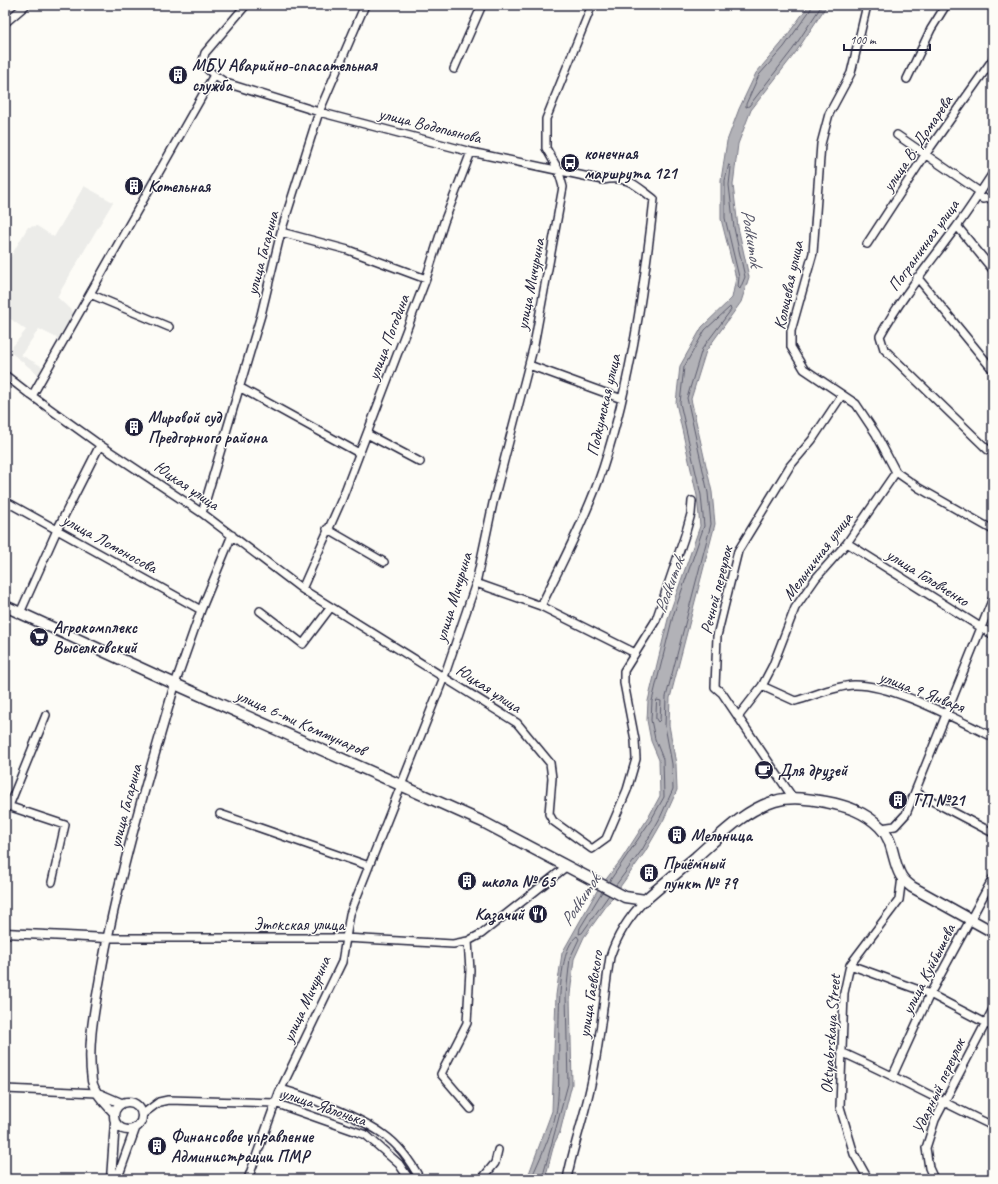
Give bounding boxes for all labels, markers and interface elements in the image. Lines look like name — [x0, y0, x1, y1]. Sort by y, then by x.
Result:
scale bar — [844, 26, 930, 52]
text: 100 m — [850, 32, 877, 48]
place label: МБУ Аварийно-спасательная служба — [192, 55, 378, 96]
building icon: МБУ Аварийно-спасательная служба — [167, 64, 189, 86]
street label: улица В. Домарева — [877, 90, 958, 196]
street label: улица Водопьянова — [375, 102, 484, 149]
place label: конечная маршрута 121 — [584, 143, 679, 184]
bus stop icon: конечная маршрута 121 — [559, 152, 581, 174]
building icon: Котельная — [123, 175, 145, 197]
place label: Котельная — [148, 176, 211, 197]
street label: Пограничная улица — [883, 194, 964, 295]
street label: улица Гагарина — [241, 207, 284, 298]
water label: Podkumok — [737, 208, 768, 271]
street label: улица Мичурина — [511, 235, 550, 332]
street label: Кольцевая улица — [769, 238, 808, 331]
street label: улица Погодина — [362, 290, 415, 384]
street label: Подкумская улица — [582, 351, 626, 458]
place label: Мировой суд Предгорного района — [148, 407, 269, 448]
building icon: Мировой суд Предгорного района — [123, 416, 145, 438]
street label: Юцкая улица — [150, 456, 224, 515]
street label: Мельничная улица — [778, 507, 858, 604]
street label: улица Ломоносова — [58, 508, 162, 579]
street label: Речной переулок — [695, 542, 738, 636]
street label: улица Головченко — [882, 543, 974, 612]
street label: улица Мичурина — [430, 548, 477, 645]
water label: Podkumok — [649, 551, 690, 616]
place label: Агрокомплекс Выселковский — [53, 617, 139, 658]
supermarket icon: Агрокомплекс Выселковский — [28, 626, 50, 648]
street label: Юцкая улица — [452, 660, 526, 718]
street label: улица 9 Января — [876, 665, 969, 718]
street label: улица 6-ти Коммунаров — [232, 684, 373, 762]
cafe icon: Для друзей — [753, 759, 775, 781]
street label: улица Гагарина — [104, 760, 147, 851]
place label: Для друзей — [778, 760, 849, 782]
building icon: ТП №21 — [887, 789, 909, 811]
place label: ТП №21 — [912, 790, 967, 811]
building icon: Мельница — [666, 824, 688, 846]
place label: Мельница — [691, 825, 753, 846]
place label: Приёмный пункт № 79 — [663, 853, 739, 894]
building icon: Приёмный пункт № 79 — [638, 862, 660, 884]
water label: Podkumok — [555, 867, 607, 930]
building icon: школа № 65 — [456, 870, 478, 892]
place label: школа № 65 — [481, 871, 557, 892]
restaurant icon: Казачий — [527, 903, 549, 925]
place label: Казачий — [475, 904, 526, 926]
street label: Этокская улица — [254, 914, 346, 935]
street label: улица Куйбышева — [896, 920, 961, 1019]
street label: улица Гаевского — [573, 948, 608, 1040]
street label: улица Мичурина — [277, 951, 336, 1046]
street label: Oktyabrskaya Street — [816, 971, 845, 1094]
street label: Ударный переулок — [907, 1034, 970, 1137]
street label: улица Яблонька — [278, 1082, 370, 1131]
place label: Финансовое управление Администрации ПМР — [171, 1126, 315, 1167]
building icon: Финансовое управление Администрации ПМР — [146, 1135, 168, 1157]

